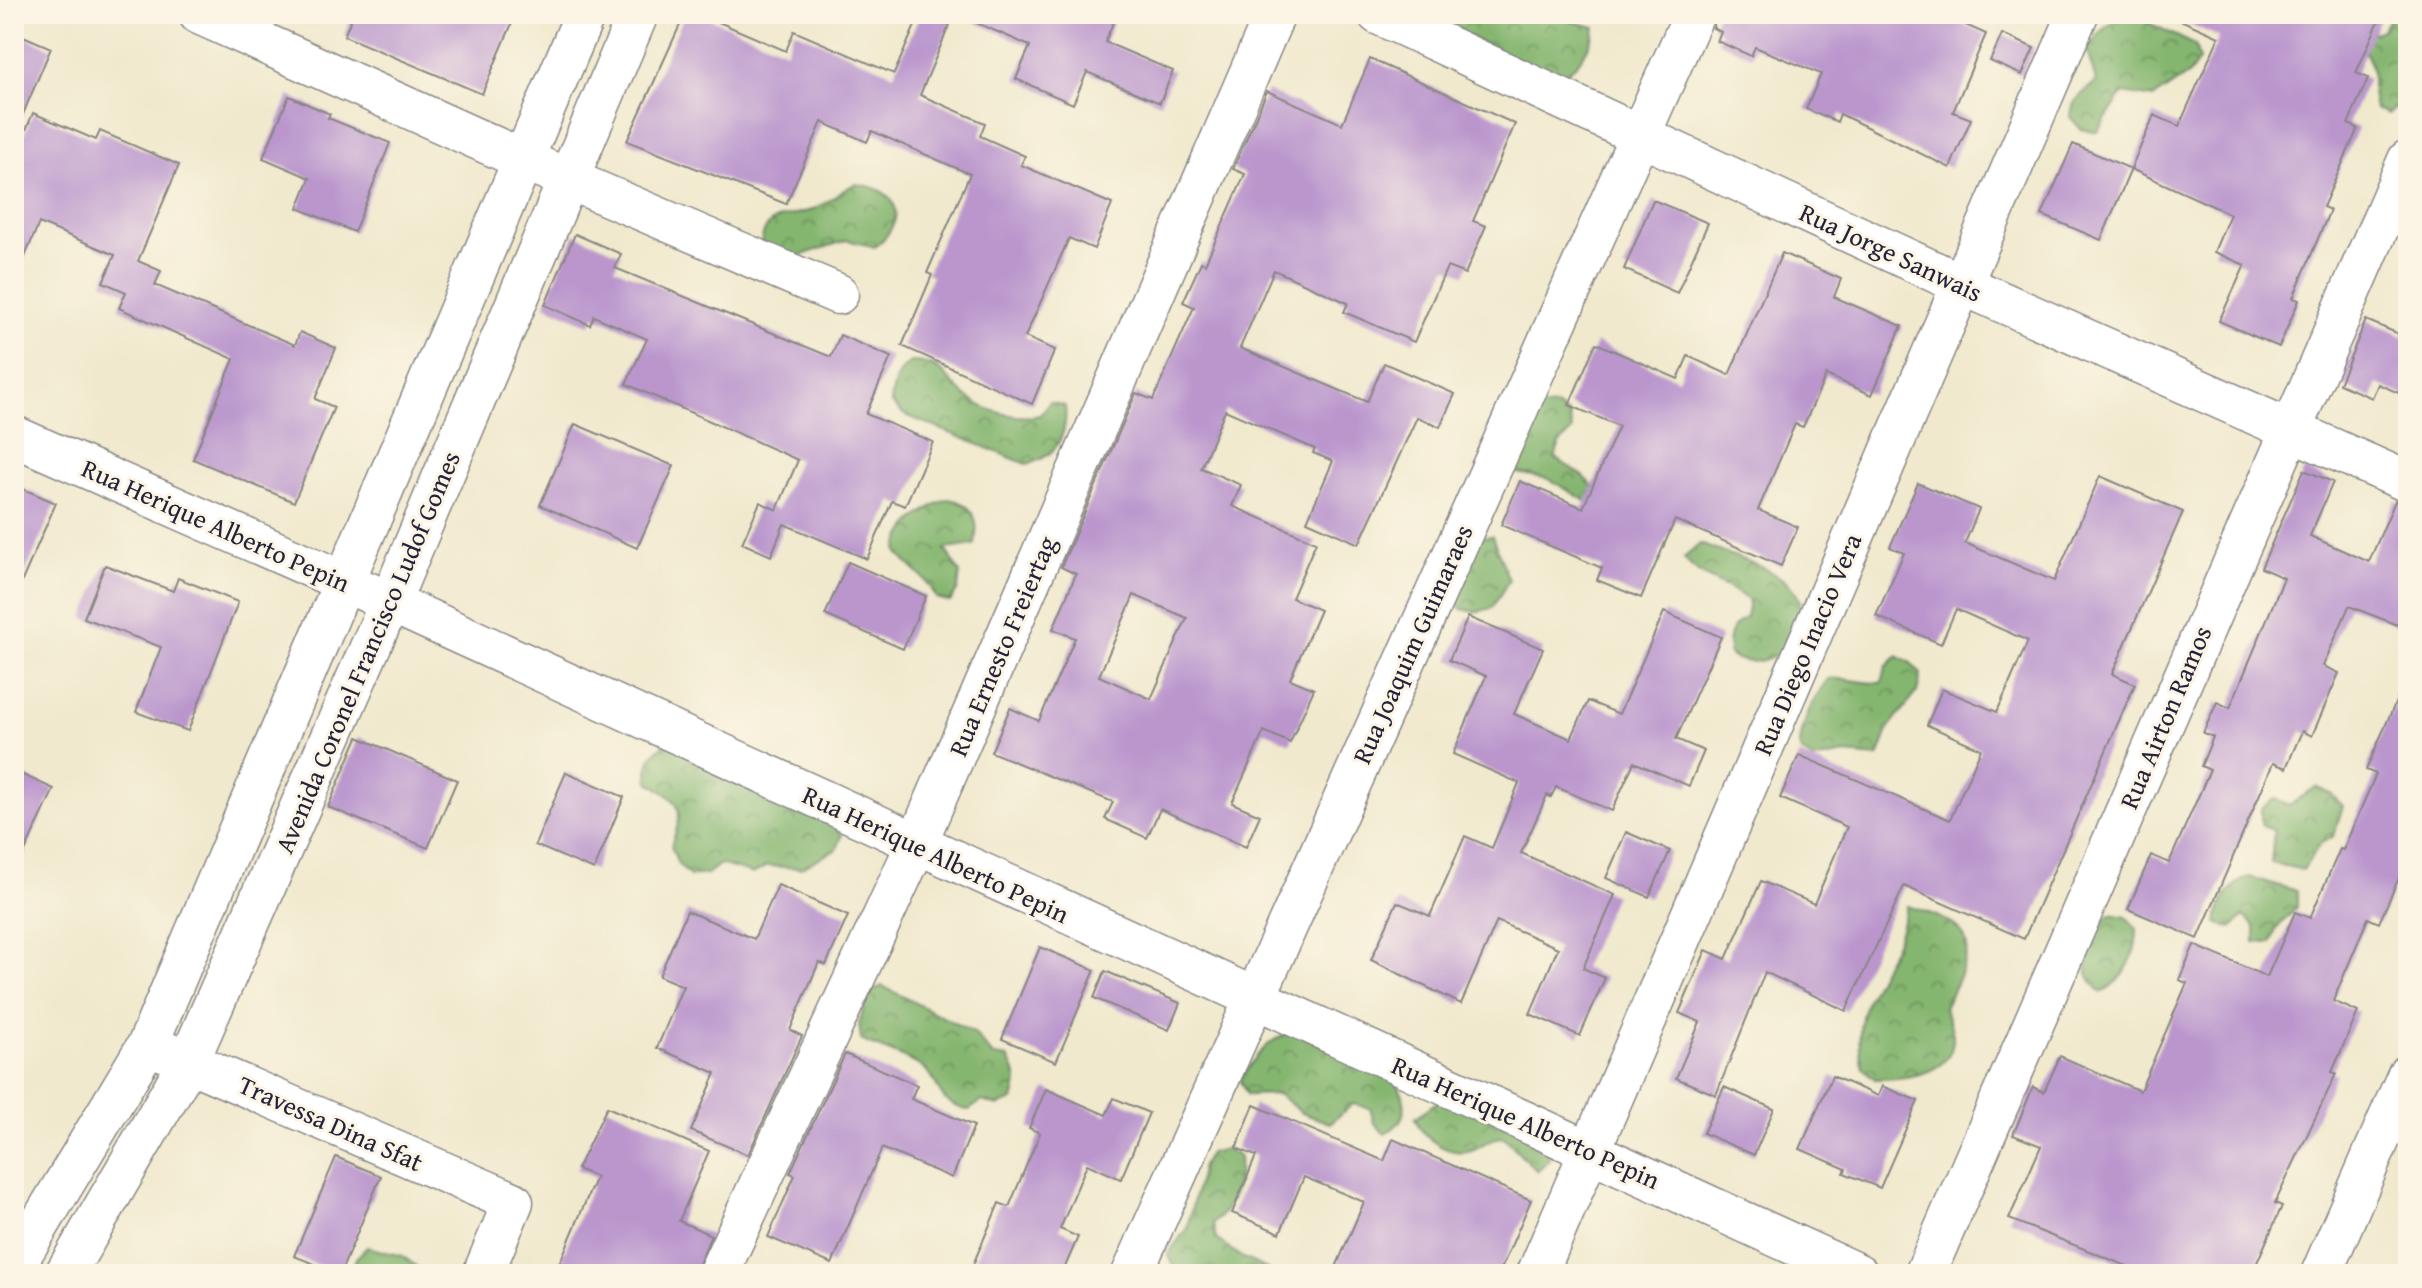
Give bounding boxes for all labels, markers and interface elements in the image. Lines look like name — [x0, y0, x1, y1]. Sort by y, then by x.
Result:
street label: Rua Jorge Sanwais — [1793, 193, 1989, 311]
street label: Avenida Coronel Francisco Ludof Gomes — [264, 445, 470, 859]
street label: Rua Herique Alberto Pepin — [76, 448, 357, 602]
street label: Rua Joaquim Guimaraes — [1342, 518, 1482, 770]
street label: Rua Diego Inacio Vera — [1743, 526, 1872, 761]
street label: Rua Ernesto Freiertag — [938, 530, 1066, 762]
street label: Rua Airton Ramos — [2109, 619, 2221, 815]
street label: Rua Herique Alberto Pepin — [796, 775, 1076, 933]
street label: Rua Herique Alberto Pepin — [1386, 1045, 1667, 1199]
street label: Travessa Dina Sfat — [232, 1065, 430, 1181]

